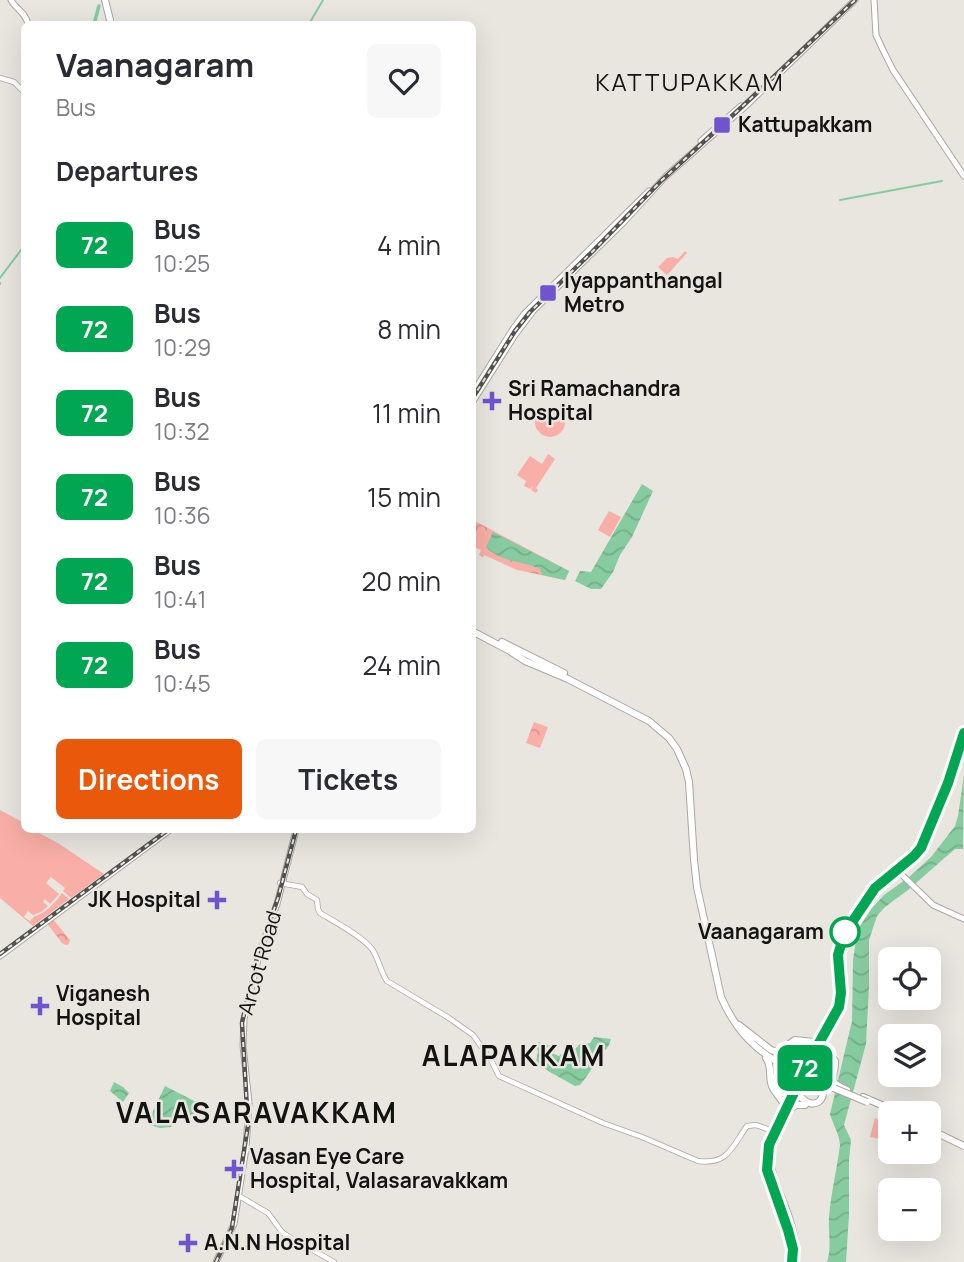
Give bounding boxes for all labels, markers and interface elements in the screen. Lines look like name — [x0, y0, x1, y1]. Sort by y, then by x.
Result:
text: Vaanagaram — [56, 42, 254, 87]
button: heart — [367, 44, 441, 118]
district label: KATTUPAKKAM — [595, 65, 785, 98]
text: Bus — [56, 91, 96, 123]
place label: Kattupakkam — [738, 110, 872, 138]
marker: Kattupakkam — [712, 115, 732, 135]
text: Departures — [56, 153, 198, 189]
text: Bus — [154, 211, 201, 247]
text: 4 min — [377, 227, 441, 263]
text: 72 — [81, 228, 108, 261]
text: 10:25 — [154, 247, 210, 279]
place label: Iyappanthangal Metro — [564, 266, 723, 318]
marker: Iyappanthangal Metro — [538, 283, 558, 303]
text: Bus — [154, 295, 201, 331]
text: 8 min — [377, 311, 441, 347]
text: 72 — [81, 312, 108, 345]
text: 10:29 — [154, 331, 211, 363]
place label: Sri Ramachandra Hospital — [508, 374, 681, 426]
text: Bus — [154, 379, 201, 415]
marker: Sri Ramachandra Hospital — [482, 391, 502, 411]
text: 11 min — [372, 395, 441, 431]
text: 72 — [81, 396, 108, 429]
text: 10:32 — [154, 415, 210, 447]
text: Bus — [154, 463, 201, 499]
text: 15 min — [367, 479, 441, 515]
text: 72 — [81, 480, 108, 513]
text: 10:36 — [154, 499, 211, 531]
text: Bus — [154, 547, 201, 583]
text: 20 min — [362, 563, 441, 599]
text: 72 — [81, 564, 108, 597]
text: 10:41 — [154, 583, 206, 615]
text: Bus — [154, 631, 201, 667]
text: 24 min — [363, 647, 441, 683]
text: 72 — [81, 648, 108, 681]
text: 10:45 — [154, 667, 211, 699]
button: Directions — [56, 739, 242, 819]
button: Tickets — [256, 739, 441, 819]
place label: JK Hospital — [88, 885, 201, 913]
marker: JK Hospital — [207, 890, 227, 910]
street label: Arcot Road — [231, 908, 287, 1018]
place label: Vaanagaram — [698, 917, 824, 945]
marker: Vaanagaram — [830, 917, 860, 947]
map controls — [878, 947, 941, 1241]
button: locate — [878, 947, 941, 1010]
place label: Viganesh Hospital — [56, 979, 150, 1031]
marker: Viganesh Hospital — [30, 996, 50, 1016]
button: layers — [878, 1024, 941, 1087]
district label: ALAPAKKAM — [422, 1036, 606, 1074]
line badge: 72 — [774, 1045, 836, 1091]
text: 72 — [791, 1051, 819, 1084]
district label: VALASARAVAKKAM — [116, 1093, 398, 1131]
button: + — [878, 1101, 941, 1164]
place label: Vasan Eye Care Hospital, Valasaravakkam — [250, 1142, 508, 1194]
marker: Vasan Eye Care Hospital, Valasaravakkam — [224, 1159, 244, 1179]
button: − — [878, 1178, 941, 1241]
place label: A.N.N Hospital — [204, 1228, 350, 1256]
marker: A.N.N Hospital — [178, 1233, 198, 1253]

